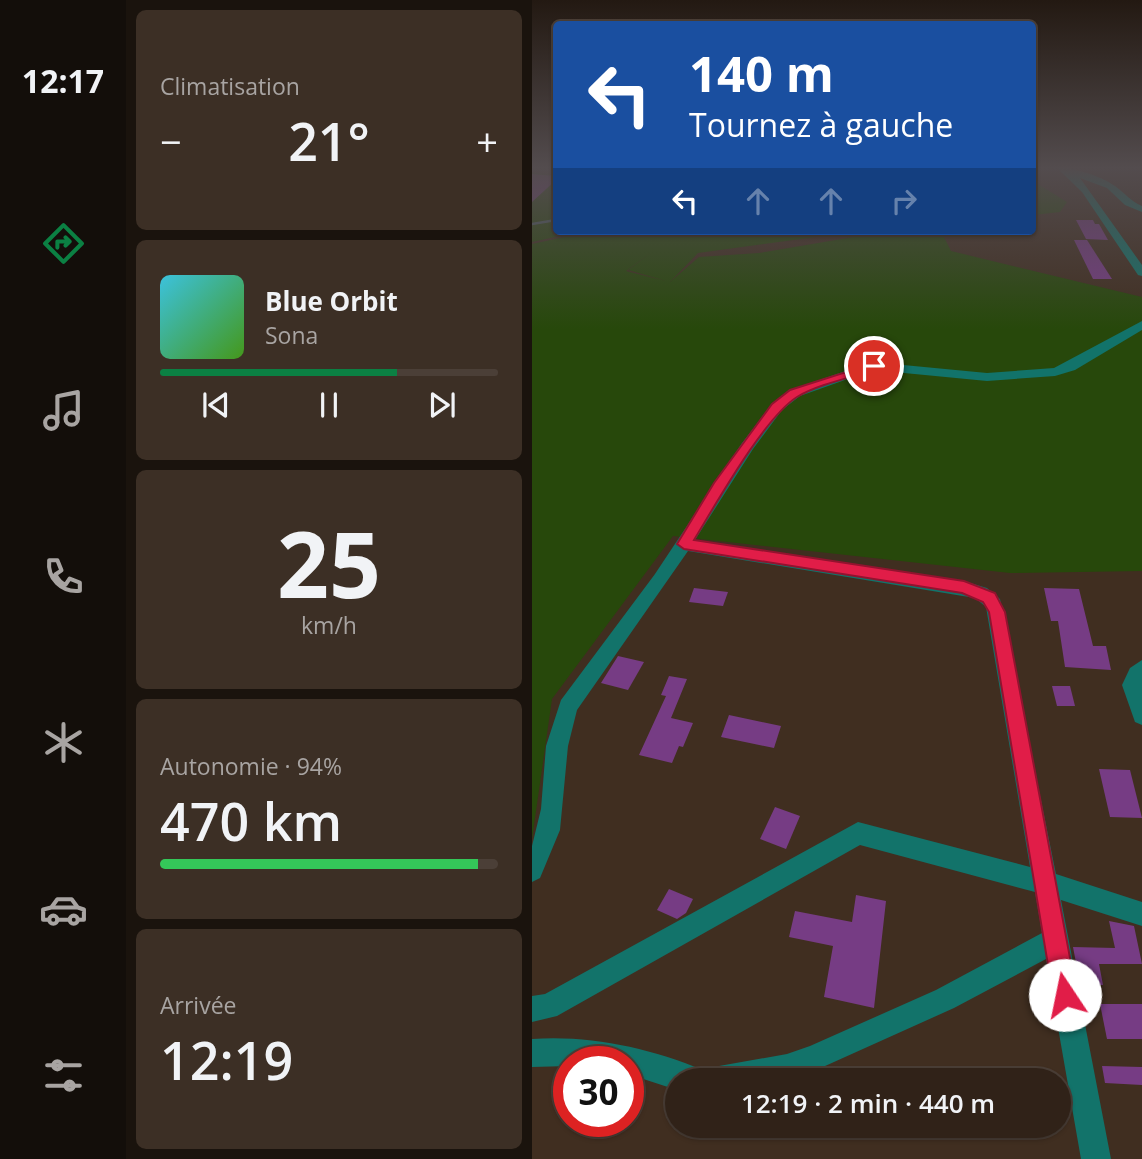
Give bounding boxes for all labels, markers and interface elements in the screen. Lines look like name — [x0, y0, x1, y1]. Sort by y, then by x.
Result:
text: 140 m — [689, 40, 834, 106]
icon: left — [574, 49, 665, 140]
text: 12:17 — [22, 59, 104, 102]
text: Climatisation — [160, 70, 300, 102]
text: Tournez à gauche — [689, 103, 953, 146]
text: 21° — [288, 105, 370, 176]
text: − — [160, 115, 182, 167]
text: + — [476, 115, 498, 167]
icon: left — [666, 182, 704, 220]
icon: ahead — [739, 182, 777, 220]
icon: ahead — [812, 182, 850, 220]
icon: right — [885, 182, 923, 220]
icon: directions — [39, 219, 88, 268]
text: Blue Orbit — [265, 283, 398, 319]
text: Sona — [265, 319, 318, 351]
pin — [844, 336, 904, 396]
icon: arrive — [855, 347, 893, 385]
icon: music — [39, 386, 88, 435]
icon: previous — [197, 386, 235, 424]
icon: pause — [310, 386, 348, 424]
icon: next — [423, 386, 461, 424]
text: 25 — [277, 501, 381, 625]
icon: phone — [39, 552, 88, 601]
text: km/h — [301, 609, 357, 641]
icon: climate — [39, 718, 88, 767]
text: Autonomie · 94% — [160, 750, 342, 782]
text: 470 km — [160, 785, 342, 856]
icon: car — [39, 885, 88, 934]
position arrow — [1028, 958, 1102, 1032]
text: Arrivée — [160, 989, 236, 1021]
text: 12:19 — [160, 1024, 293, 1095]
speed limit sign: 30 — [553, 1046, 644, 1137]
icon: filters — [39, 1051, 88, 1100]
text: 12:19 · 2 min · 440 m — [741, 1085, 995, 1121]

